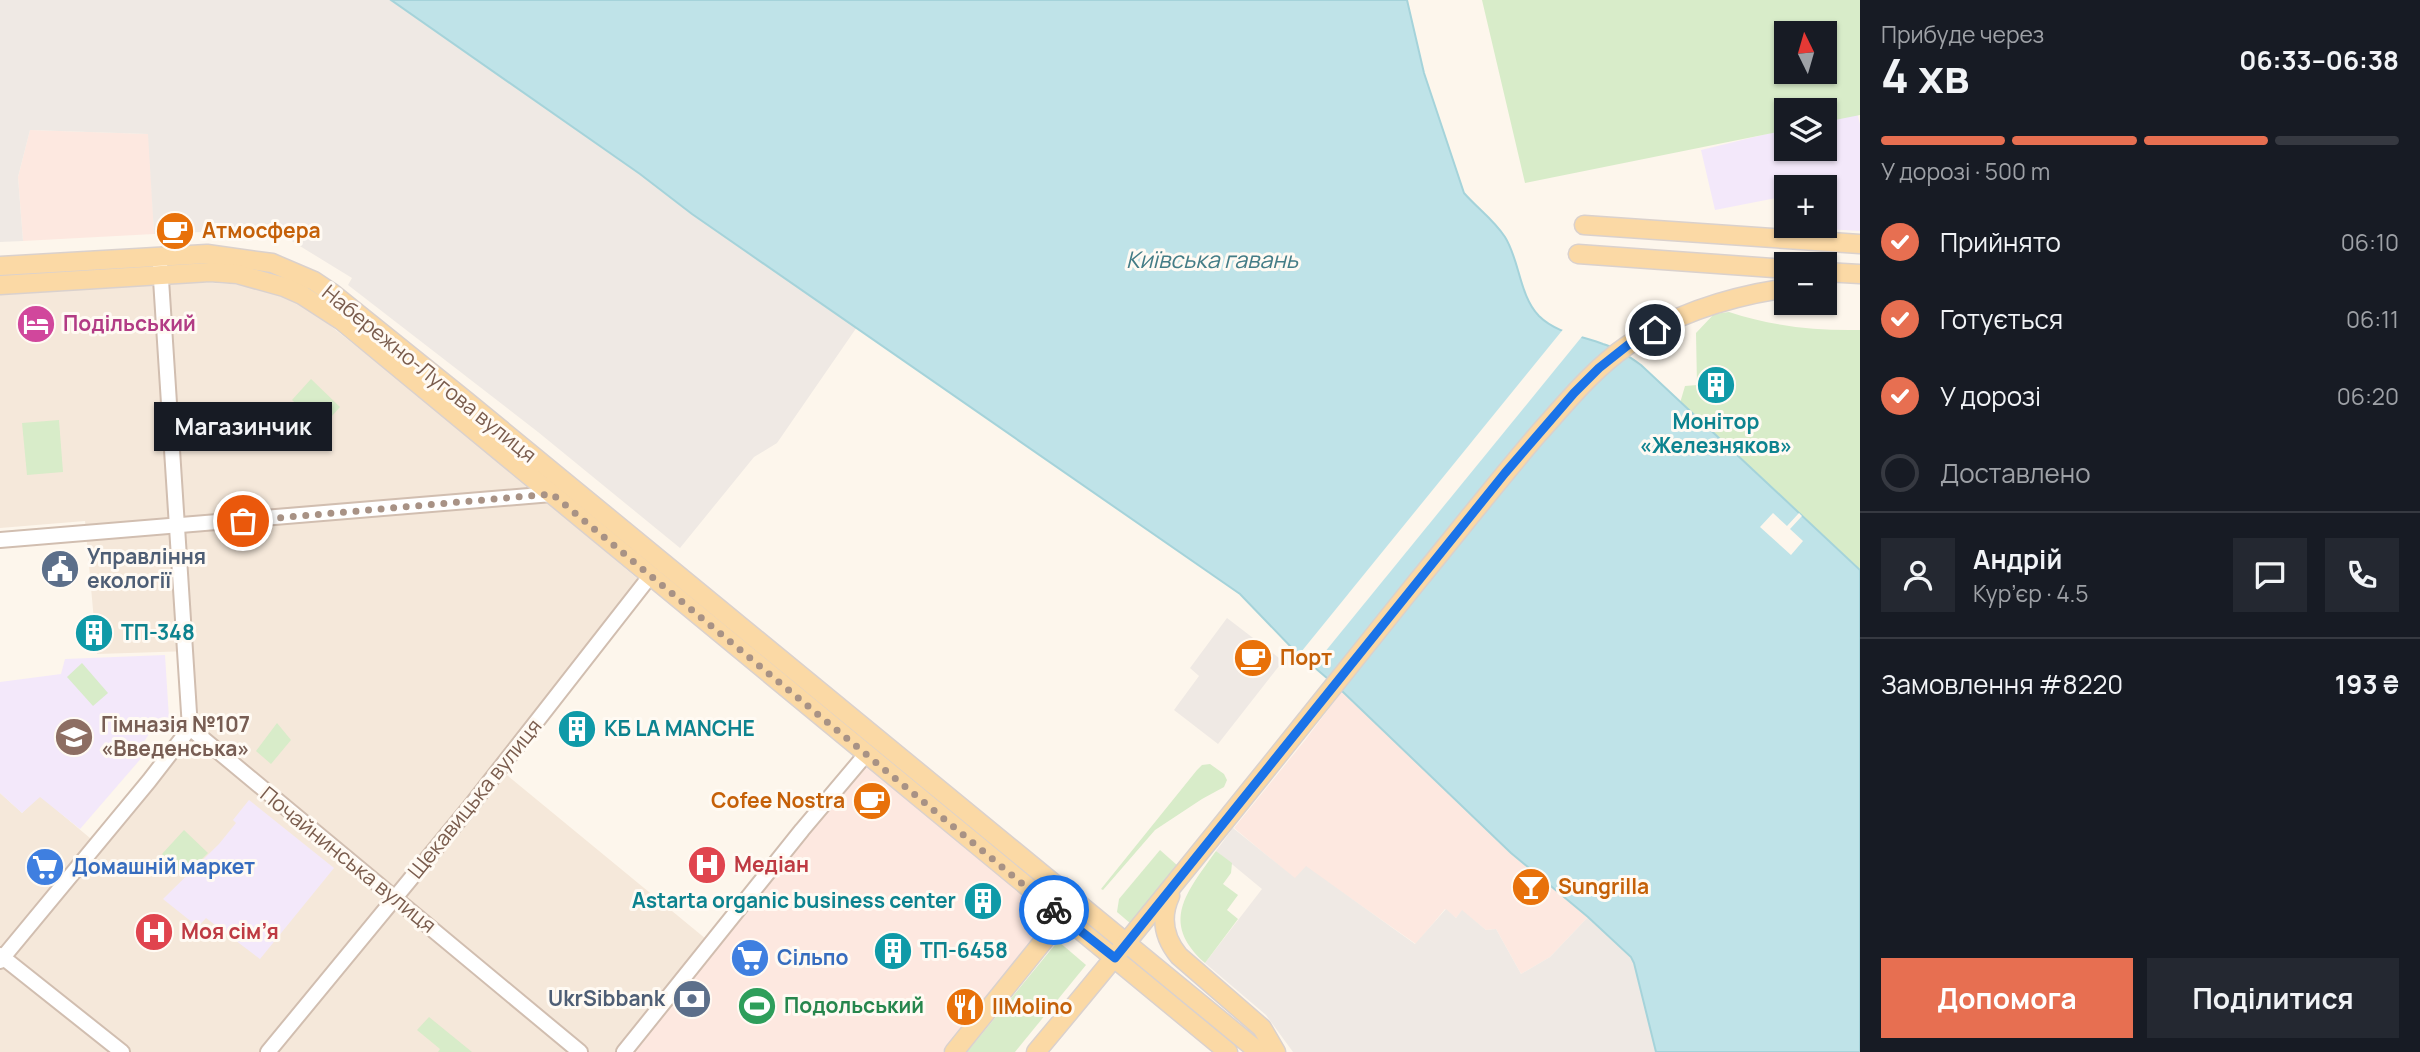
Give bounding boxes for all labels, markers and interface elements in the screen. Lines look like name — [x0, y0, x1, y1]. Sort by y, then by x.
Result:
text: Прибуде через — [1881, 18, 2044, 50]
north arrow — [1774, 21, 1838, 84]
map controls — [1774, 21, 1837, 315]
text: 06:33–06:38 — [2239, 42, 2399, 78]
text: 4 хв — [1881, 44, 1969, 107]
button: layers — [1774, 98, 1837, 161]
text: У дорозі · 500 m — [1881, 155, 2050, 187]
button: + — [1774, 175, 1837, 238]
cafe icon: Атмосфера — [154, 210, 196, 252]
place label: Атмосфера — [202, 216, 321, 244]
icon: check — [1881, 223, 1919, 261]
text: Прийнято — [1940, 224, 2061, 260]
text: 06:10 — [2341, 226, 2399, 258]
water label: Київська гавань — [1126, 243, 1299, 275]
button: − — [1774, 252, 1837, 315]
street label: Набережно-Лугова вулиця — [317, 278, 543, 468]
pin — [1625, 300, 1685, 360]
icon: check — [1881, 300, 1919, 338]
text: Готується — [1940, 301, 2063, 337]
hotel icon: Подільський — [15, 303, 57, 345]
text: 06:11 — [2346, 303, 2399, 335]
place label: Подільський — [63, 309, 196, 337]
icon: home — [1636, 311, 1674, 349]
building icon: Монітор «Железняков» — [1695, 364, 1737, 406]
icon: check — [1881, 377, 1919, 415]
text: У дорозі — [1940, 378, 2041, 414]
text: 06:20 — [2337, 380, 2399, 412]
callout: Магазинчик — [154, 402, 332, 451]
place label: Монітор «Железняков» — [1640, 407, 1792, 459]
text: Магазинчик — [175, 410, 311, 442]
text: Доставлено — [1940, 455, 2091, 491]
pin — [213, 491, 273, 551]
icon: bag — [224, 502, 262, 540]
button: person — [1881, 538, 1955, 612]
button: chat — [2233, 538, 2307, 612]
button: phone — [2325, 538, 2399, 612]
text: Андрій — [1973, 541, 2062, 577]
place label: Управління екології — [87, 542, 206, 594]
public building icon: Управління екології — [39, 548, 81, 590]
text: Кур’єр · 4.5 — [1973, 577, 2089, 609]
building icon: ТП-348 — [73, 612, 115, 654]
place label: ТП-348 — [121, 618, 195, 646]
cafe icon: Порт — [1232, 637, 1274, 679]
place label: Порт — [1280, 643, 1332, 671]
text: Замовлення #8220 — [1881, 666, 2123, 702]
text: 193 ₴ — [2335, 666, 2399, 702]
building icon: КБ LA MANCHE — [556, 708, 598, 750]
place label: Гімназія №107 «Введенська» — [101, 710, 250, 762]
street label: Щекавицька вулиця — [401, 713, 547, 884]
place label: КБ LA MANCHE — [604, 714, 755, 742]
school or university icon: Гімназія №107 «Введенська» — [53, 716, 95, 758]
street label: Почайнинська вулиця — [255, 780, 442, 939]
cafe icon: Сofee Nostra — [851, 780, 893, 822]
place label: Сofee Nostra — [711, 786, 845, 814]
hospital icon: Медіан — [686, 844, 728, 886]
supermarket icon: Домашній маркет — [24, 846, 66, 888]
place label: Медіан — [734, 850, 809, 878]
place label: Домашній маркет — [72, 852, 255, 880]
bar icon: Sungrilla — [1510, 866, 1552, 908]
place label: Sungrilla — [1558, 872, 1649, 900]
courier — [1019, 875, 1089, 945]
building icon: Astarta organic business center — [962, 880, 1004, 922]
place label: Astarta organic business center — [632, 886, 956, 914]
icon: bike — [1035, 891, 1073, 929]
hospital icon: Моя сім’я — [133, 911, 175, 953]
place label: Моя сім’я — [181, 917, 279, 945]
building icon: ТП-6458 — [872, 930, 914, 972]
place label: ТП-6458 — [920, 936, 1008, 964]
supermarket icon: Сільпо — [729, 937, 771, 979]
place label: Сільпо — [777, 943, 848, 971]
button: Допомога — [1881, 958, 2133, 1038]
button: Поділитися — [2147, 958, 2399, 1038]
bank icon: UkrSibbank — [671, 978, 713, 1020]
place label: UkrSibbank — [548, 984, 666, 1012]
sports icon: Подольський — [736, 985, 778, 1027]
restaurant icon: IlMolino — [944, 986, 986, 1028]
place label: Подольський — [784, 991, 924, 1019]
place label: IlMolino — [992, 992, 1072, 1020]

